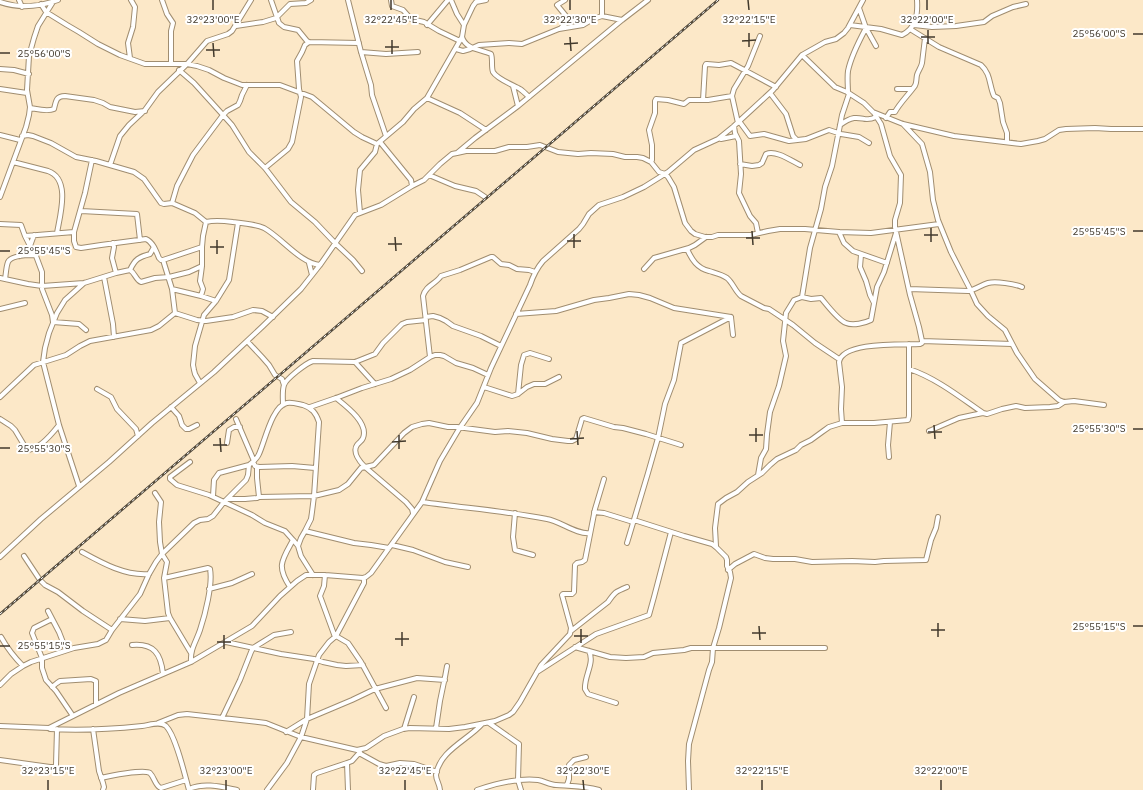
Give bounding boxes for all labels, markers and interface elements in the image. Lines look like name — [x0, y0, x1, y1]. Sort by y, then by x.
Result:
text: 32°23'00"E — [186, 13, 240, 26]
text: 32°22'45"E — [364, 13, 418, 26]
text: 32°22'30"E — [543, 13, 597, 26]
text: 32°22'15"E — [722, 13, 776, 26]
text: 32°22'00"E — [900, 13, 954, 26]
text: 25°56'00"S — [1072, 27, 1126, 40]
text: 25°56'00"S — [17, 47, 71, 60]
text: 25°55'45"S — [1072, 225, 1126, 238]
text: 25°55'45"S — [17, 244, 71, 257]
text: 25°55'30"S — [1072, 422, 1126, 435]
text: 25°55'30"S — [17, 442, 71, 455]
text: 25°55'15"S — [1072, 620, 1126, 633]
text: 25°55'15"S — [17, 639, 71, 652]
text: 32°23'15"E — [21, 764, 75, 777]
text: 32°23'00"E — [199, 764, 253, 777]
text: 32°22'45"E — [378, 764, 432, 777]
text: 32°22'30"E — [556, 764, 610, 777]
text: 32°22'15"E — [735, 764, 789, 777]
text: 32°22'00"E — [914, 764, 968, 777]

